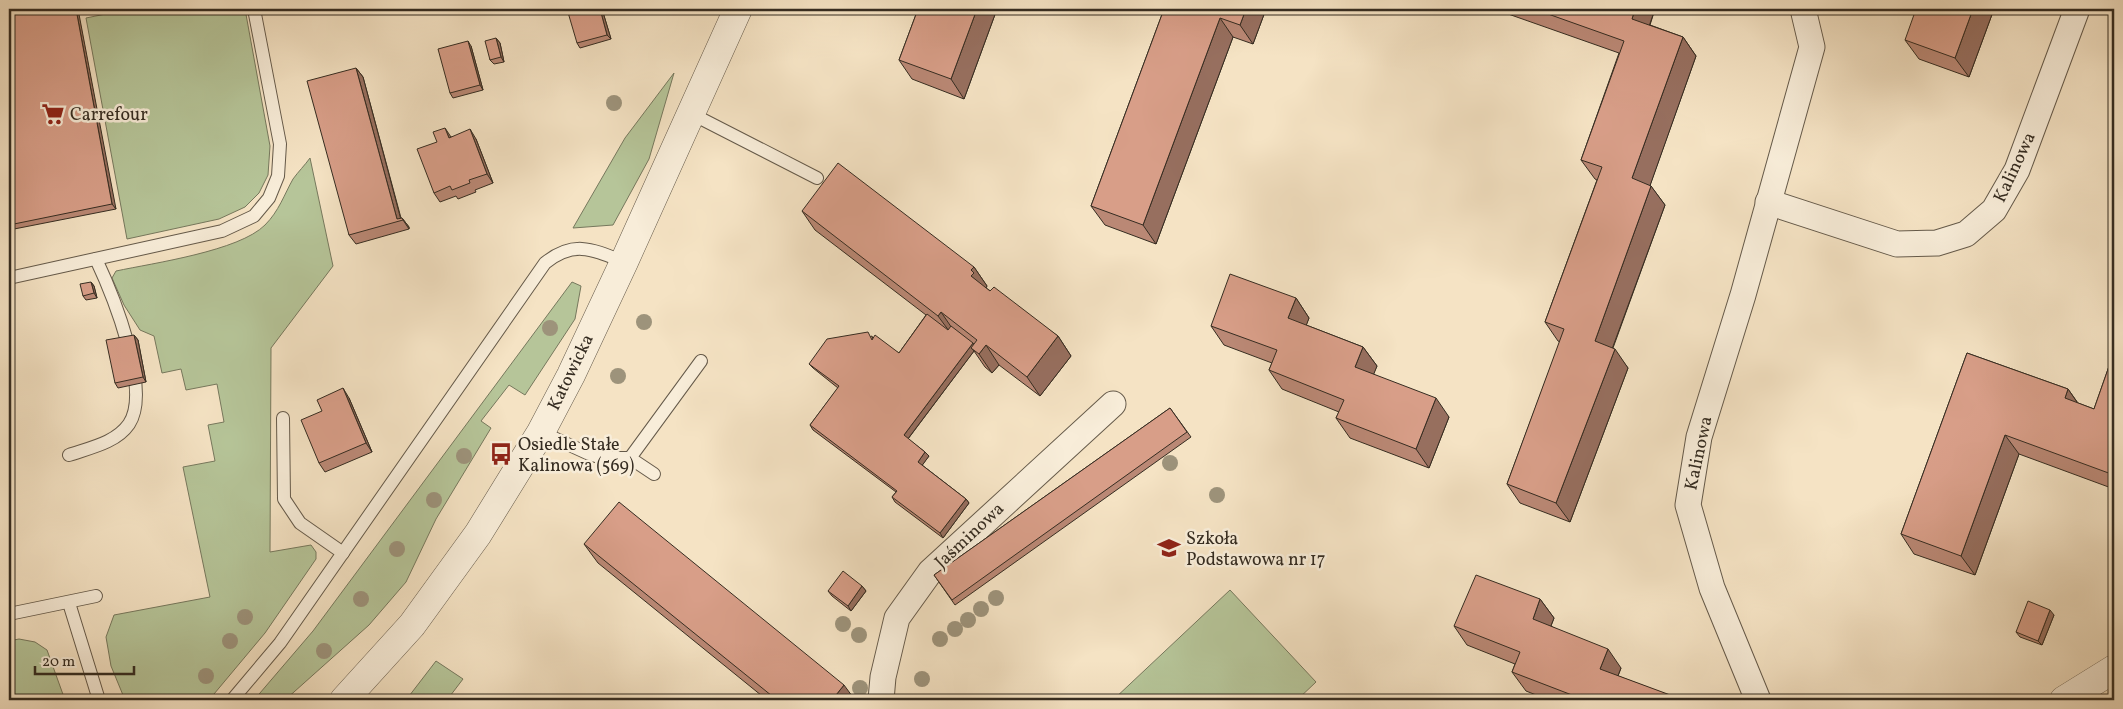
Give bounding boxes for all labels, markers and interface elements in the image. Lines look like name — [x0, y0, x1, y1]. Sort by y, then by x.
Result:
supermarket icon: Carrefour — [40, 101, 66, 127]
place label: Carrefour — [70, 103, 148, 128]
street label: Kalinowa — [1988, 128, 2043, 207]
street label: Katowicka — [542, 330, 601, 415]
street label: Kalinowa — [1679, 414, 1719, 493]
place label: Osiedle Stałe Kalinowa (569) — [518, 433, 634, 479]
bus stop icon: Osiedle Stałe Kalinowa (569) — [488, 441, 514, 467]
street label: Jaśminowa — [930, 497, 1010, 575]
place label: Szkoła Podstawowa nr 17 — [1186, 527, 1326, 573]
school or university icon: Szkoła Podstawowa nr 17 — [1156, 535, 1182, 561]
scale bar — [35, 644, 134, 676]
text: 20 m — [42, 652, 75, 673]

